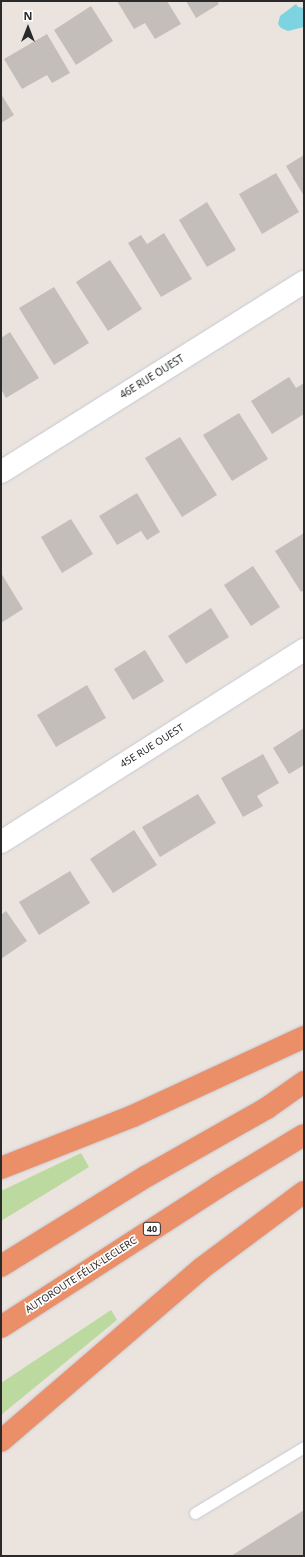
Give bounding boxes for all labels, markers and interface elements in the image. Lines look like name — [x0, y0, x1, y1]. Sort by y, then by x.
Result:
north arrow — [8, 8, 48, 48]
text: N — [24, 8, 32, 23]
street label: 46E RUE OUEST — [118, 353, 186, 401]
street label: 45E RUE OUEST — [118, 722, 186, 770]
road number: 40 — [142, 1222, 162, 1236]
street label: AUTOROUTE FÉLIX-LECLERC — [23, 1234, 139, 1316]

